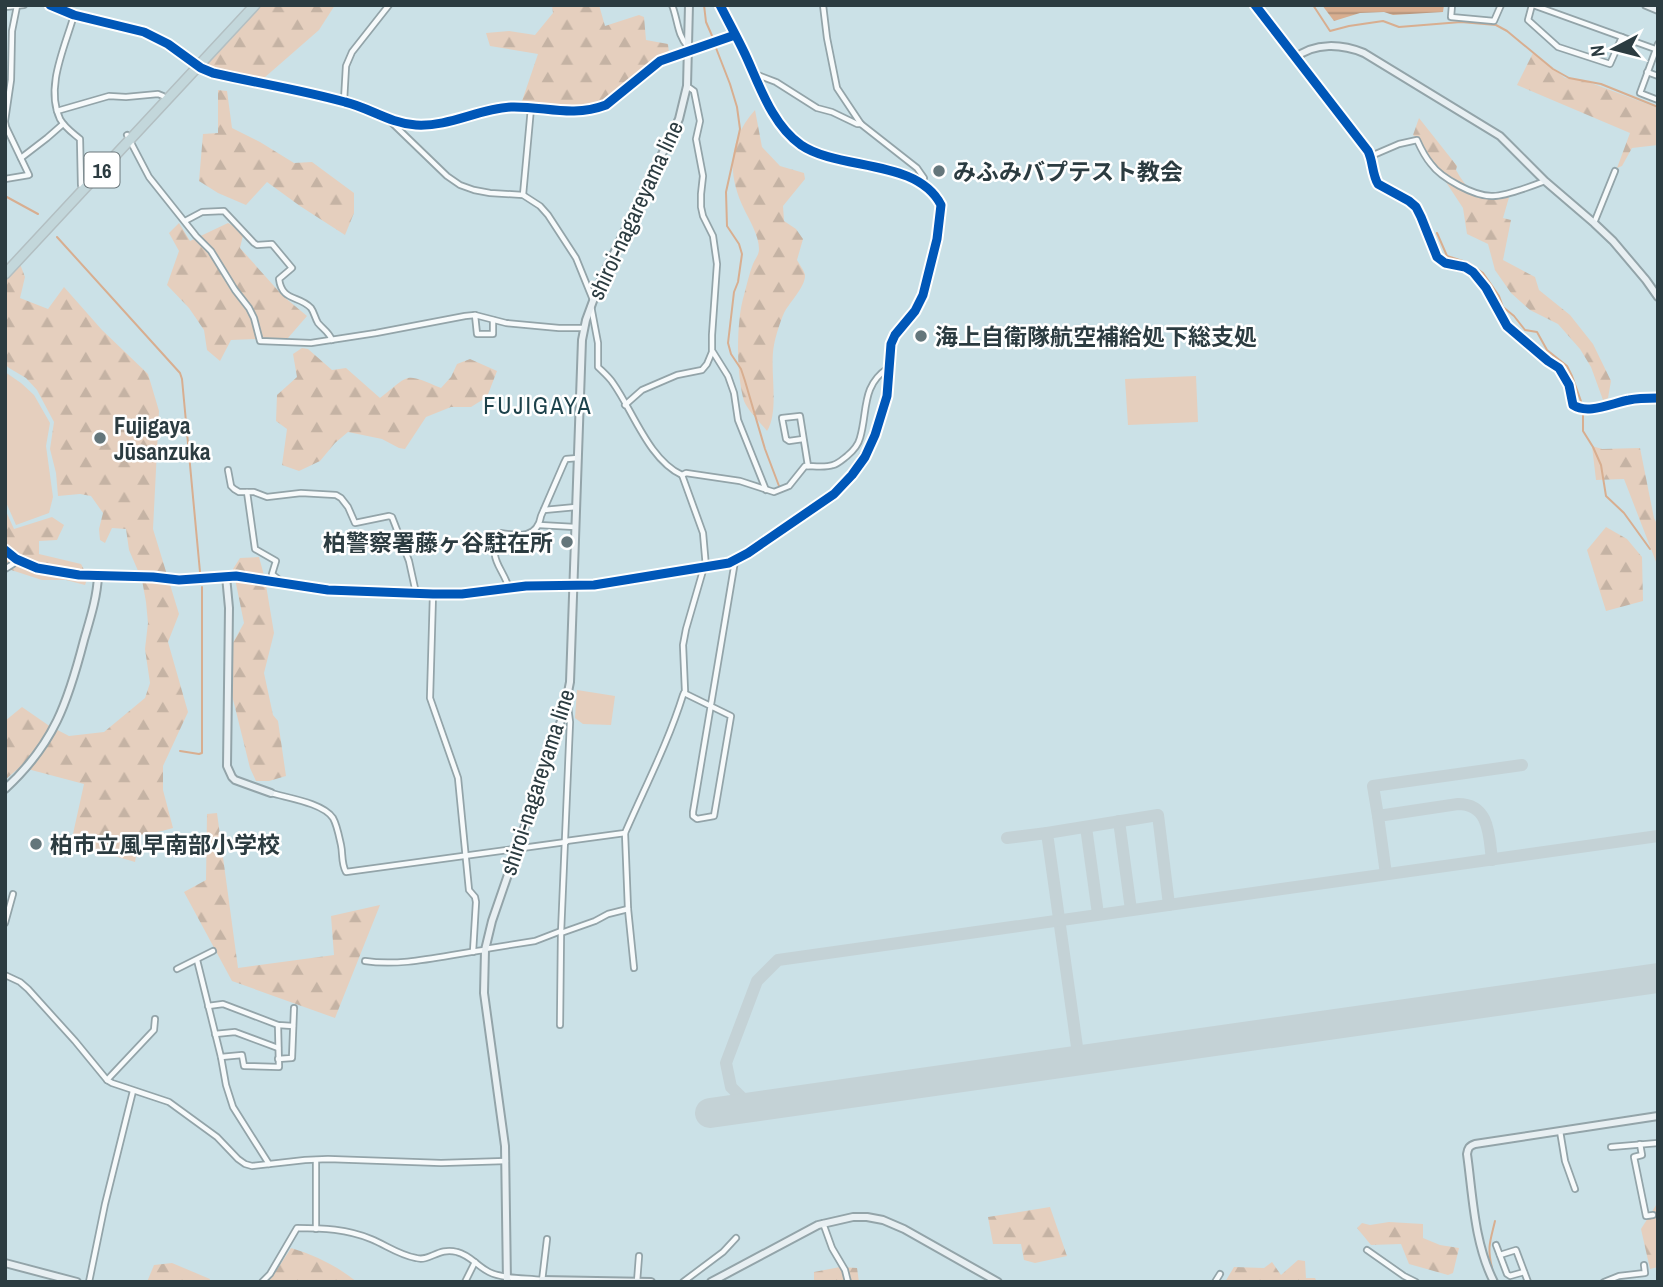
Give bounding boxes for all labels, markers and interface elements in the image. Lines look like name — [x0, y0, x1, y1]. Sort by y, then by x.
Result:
north arrow — [1579, 14, 1649, 84]
text: N — [1584, 44, 1611, 58]
street label: shiroi-nagareyama line — [580, 116, 690, 304]
road number: 16 — [84, 152, 119, 188]
place label: みふみバプテスト教会 — [953, 156, 1183, 187]
marker: みふみバプテスト教会 — [931, 163, 947, 179]
place label: 海上自衛隊航空補給処下総支処 — [935, 321, 1257, 352]
marker: 海上自衛隊航空補給処下総支処 — [913, 328, 929, 344]
district label: FUJIGAYA — [483, 389, 593, 421]
place label: Fujigaya Jūsanzuka — [114, 410, 211, 467]
marker: Fujigaya Jūsanzuka — [92, 430, 108, 446]
place label: 柏警察署藤ヶ谷駐在所 — [323, 527, 553, 558]
marker: 柏警察署藤ヶ谷駐在所 — [559, 534, 575, 550]
street label: shiroi-nagareyama line — [492, 685, 582, 879]
place label: 柏市立風早南部小学校 — [50, 829, 280, 860]
marker: 柏市立風早南部小学校 — [28, 836, 44, 852]

